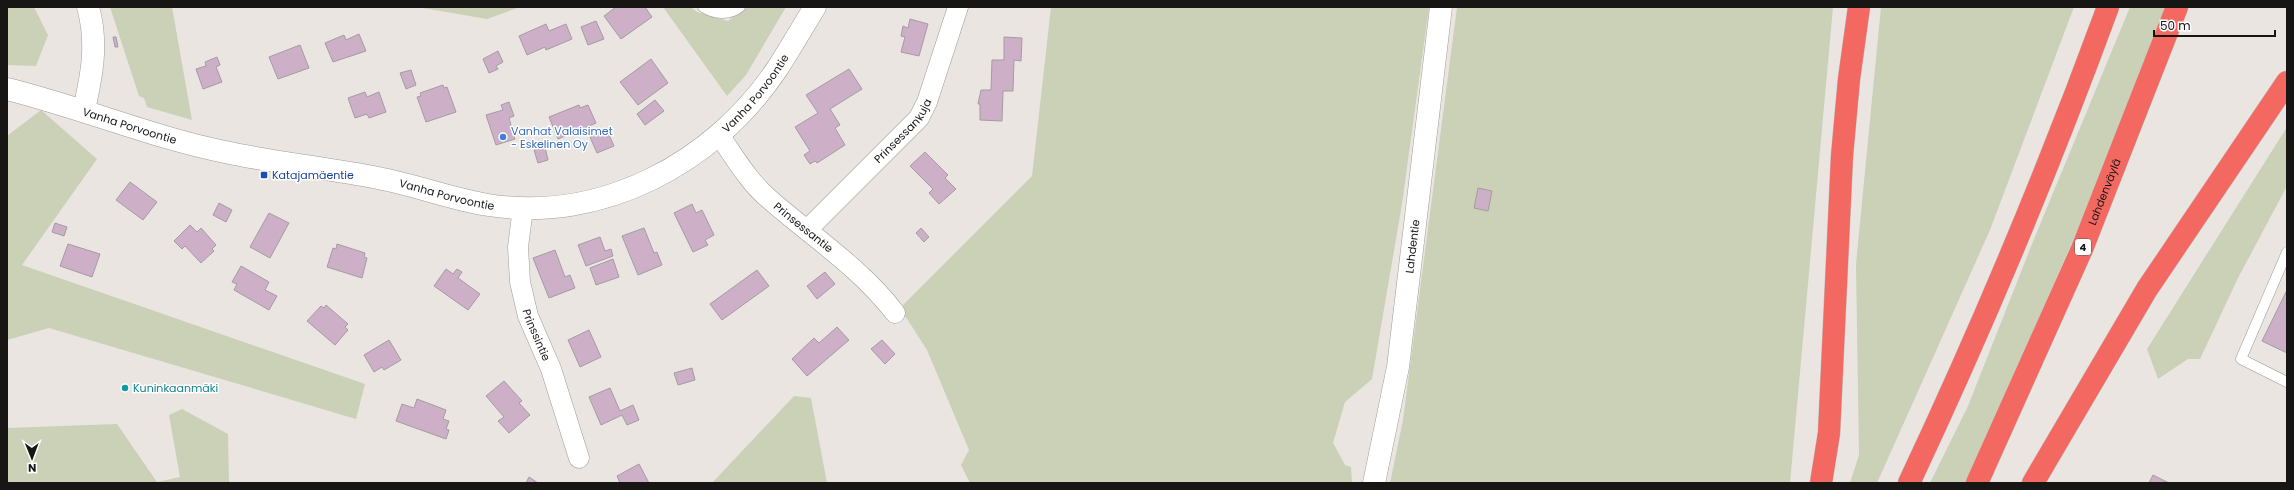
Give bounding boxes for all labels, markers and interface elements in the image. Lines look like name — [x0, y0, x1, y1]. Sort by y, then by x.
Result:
scale bar — [2154, 12, 2275, 38]
text: 50 m — [2160, 17, 2191, 34]
street label: Vanha Porvoontie — [718, 51, 793, 136]
street label: Prinsessankuja — [870, 96, 935, 167]
street label: Vanha Porvoontie — [80, 103, 179, 148]
place label: Vanhat Valaisimet - Eskelinen Oy — [511, 123, 613, 152]
marker: Vanhat Valaisimet - Eskelinen Oy — [498, 132, 508, 142]
street label: Lahdenväylä — [2084, 156, 2125, 227]
place label: Katajamäentie — [272, 167, 354, 183]
marker: Katajamäentie — [259, 170, 269, 180]
street label: Vanha Porvoontie — [397, 175, 496, 214]
street label: Prinsessantie — [770, 198, 837, 256]
street label: Lahdentie — [1401, 218, 1424, 274]
road number: 4 — [2075, 239, 2091, 255]
street label: Prinssintie — [519, 308, 555, 364]
place label: Kuninkaanmäki — [133, 380, 218, 396]
marker: Kuninkaanmäki — [120, 383, 130, 393]
north arrow — [12, 438, 52, 478]
text: N — [28, 460, 36, 476]

